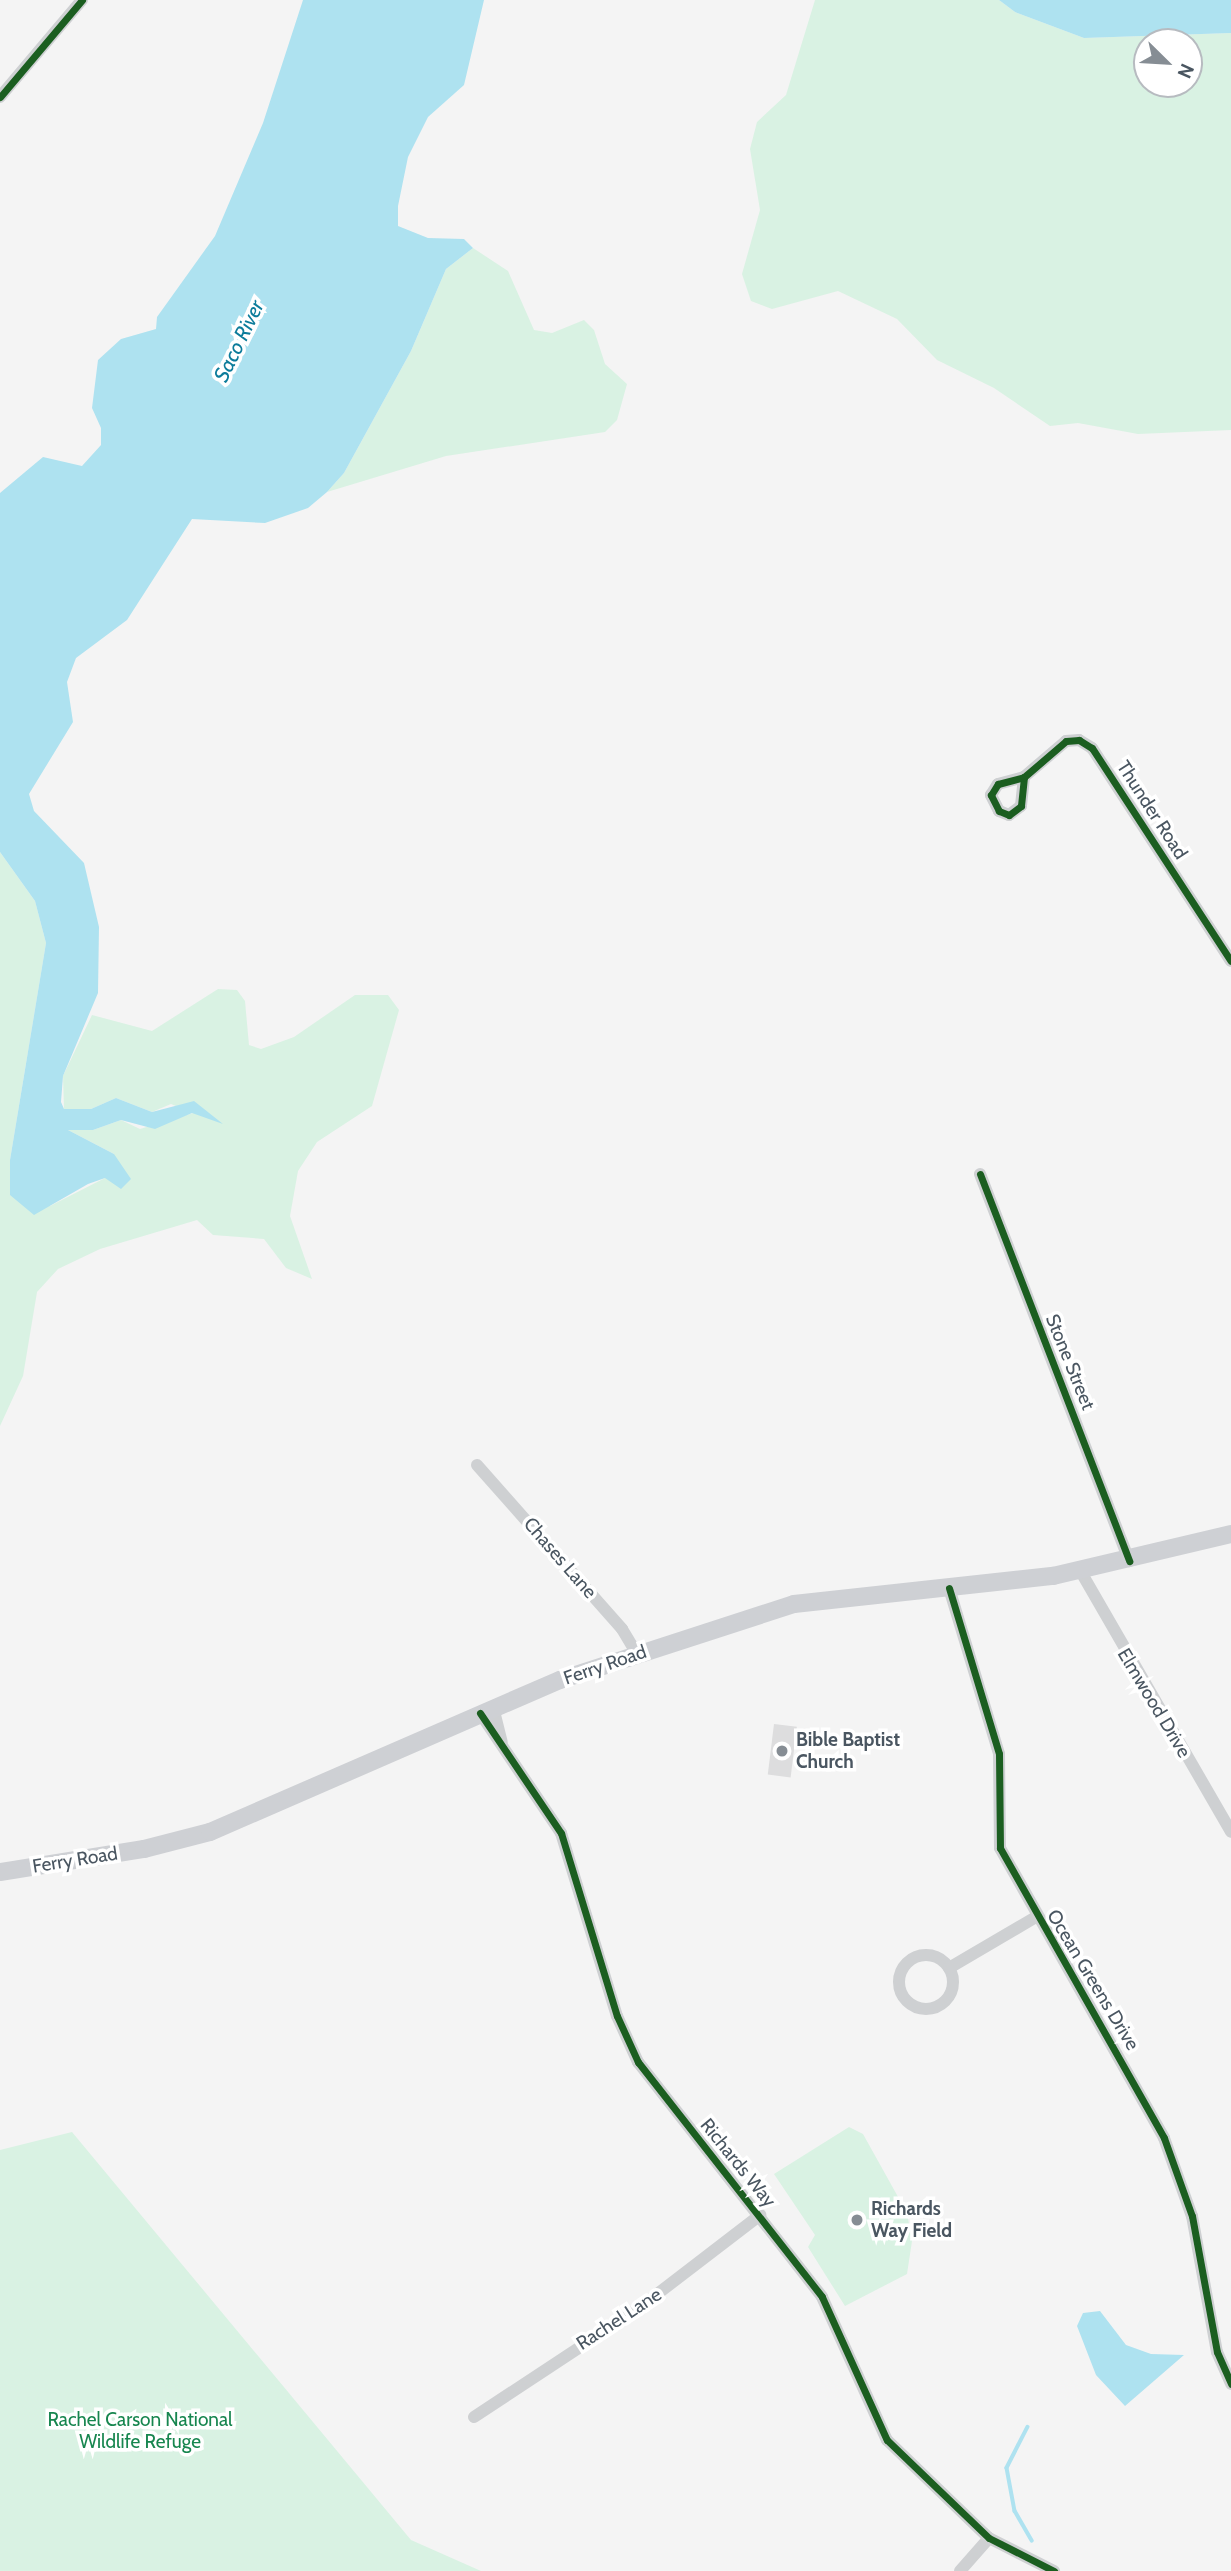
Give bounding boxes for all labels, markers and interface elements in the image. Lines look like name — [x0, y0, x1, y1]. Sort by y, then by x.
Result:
north arrow — [1133, 28, 1203, 98]
text: N — [1173, 60, 1199, 82]
water label: Saco River — [208, 296, 270, 386]
street label: Thunder Road — [1112, 757, 1192, 863]
street label: Stone Street — [1041, 1311, 1099, 1413]
street label: Chases Lane — [519, 1513, 601, 1603]
street label: Ferry Road — [561, 1640, 649, 1690]
street label: Elmwood Drive — [1112, 1644, 1196, 1762]
place label: Bible Baptist Church — [796, 1729, 900, 1773]
marker: Bible Baptist Church — [774, 1743, 790, 1759]
street label: Ferry Road — [31, 1842, 119, 1878]
street label: Ocean Greens Drive — [1042, 1906, 1144, 2054]
street label: Richards Way — [695, 2114, 781, 2212]
place label: Richards Way Field — [871, 2198, 952, 2242]
marker: Richards Way Field — [849, 2212, 865, 2228]
street label: Rachel Lane — [572, 2283, 666, 2355]
park label: Rachel Carson National Wildlife Refuge — [47, 2409, 233, 2453]

